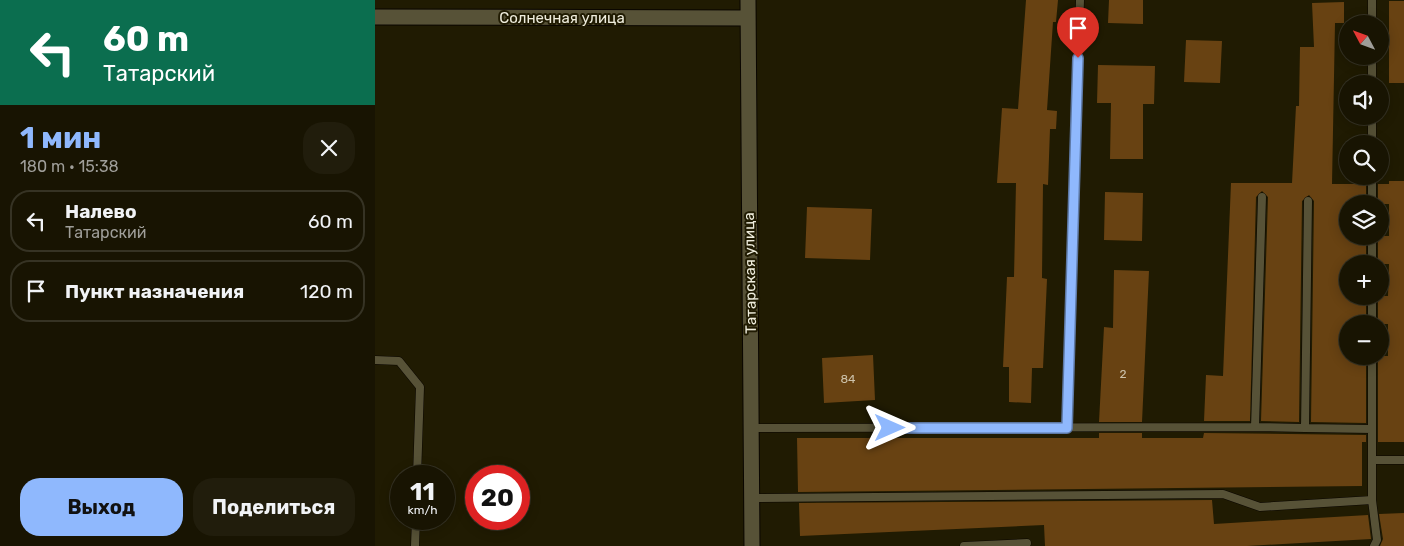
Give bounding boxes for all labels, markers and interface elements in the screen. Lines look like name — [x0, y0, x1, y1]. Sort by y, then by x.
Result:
pin — [1057, 7, 1099, 58]
street label: Солнечная улица — [499, 9, 625, 27]
icon: arrive — [1064, 14, 1092, 42]
north arrow — [1339, 15, 1389, 65]
map controls — [1339, 15, 1389, 365]
text: 60 m — [103, 18, 189, 60]
icon: left — [20, 20, 85, 85]
text: Татарский — [103, 60, 215, 87]
button: sound — [1339, 75, 1389, 125]
text: 1 мин — [20, 120, 101, 156]
button: close — [303, 122, 355, 174]
button: search — [1339, 135, 1389, 185]
text: 180 m · 15:38 — [20, 157, 119, 176]
button: layers — [1339, 195, 1389, 245]
text: Налево — [65, 200, 137, 223]
icon: left — [22, 207, 50, 235]
text: 60 m — [308, 210, 353, 233]
street label: Татарская улица — [740, 212, 760, 334]
text: Татарский — [65, 223, 147, 242]
button: + — [1339, 255, 1389, 305]
icon: arrive — [22, 277, 50, 305]
text: Пункт назначения — [65, 280, 244, 303]
text: 120 m — [300, 280, 353, 303]
button: − — [1339, 315, 1389, 365]
house number: 2 — [1119, 367, 1127, 381]
house number: 84 — [840, 372, 856, 386]
position arrow — [863, 401, 915, 453]
speed limit sign: 20 — [465, 465, 530, 530]
text: 11 — [410, 477, 435, 506]
button: Выход — [20, 478, 183, 536]
button: Поделиться — [193, 478, 355, 536]
text: km/h — [408, 503, 437, 517]

